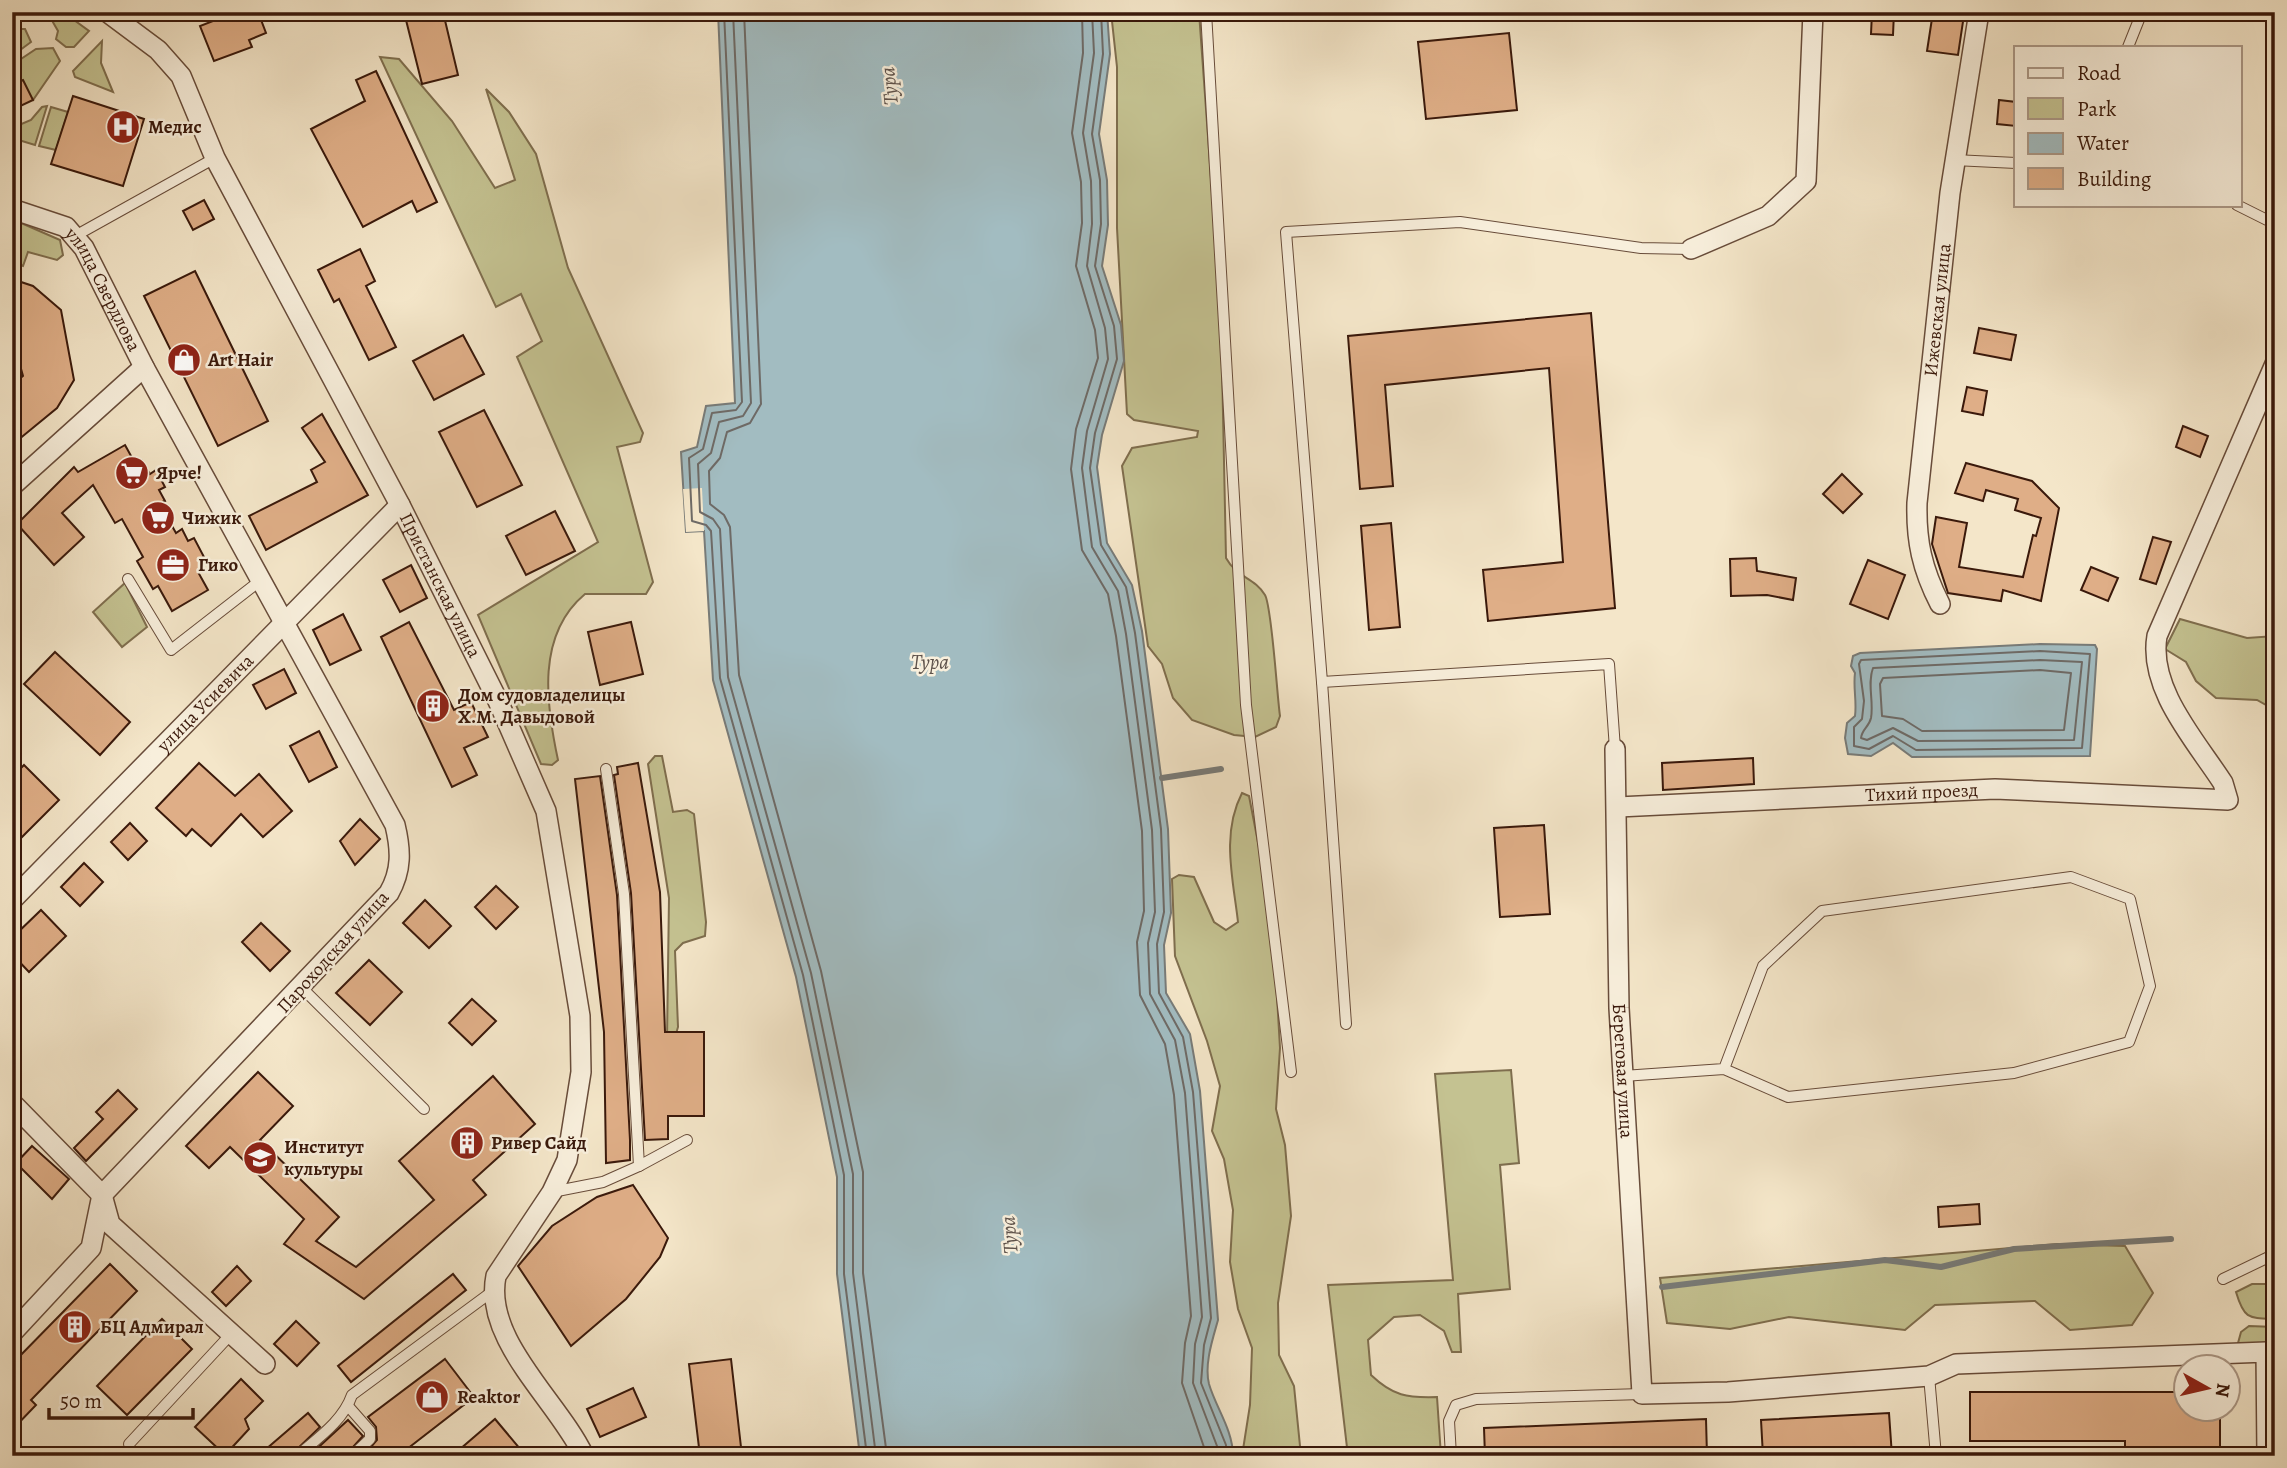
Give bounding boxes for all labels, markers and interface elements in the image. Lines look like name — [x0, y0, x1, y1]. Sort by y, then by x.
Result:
legend — [2014, 46, 2242, 206]
text: Road — [2077, 59, 2121, 87]
water label: Тура — [873, 65, 905, 106]
text: Park — [2077, 95, 2117, 123]
hospital icon: Медис — [104, 108, 142, 146]
place label: Медис — [148, 114, 202, 140]
text: Water — [2076, 129, 2129, 157]
text: Building — [2077, 165, 2152, 193]
street label: улица Свердлова — [58, 221, 147, 356]
street label: Ижевская улица — [1918, 242, 1958, 378]
shop icon: Art Hair — [165, 341, 203, 379]
place label: Art Hair — [207, 347, 274, 373]
supermarket icon: Ярче! — [113, 454, 151, 492]
place label: Ярче! — [156, 460, 202, 486]
supermarket icon: Чижик — [139, 499, 177, 537]
place label: Чижик — [182, 505, 242, 531]
street label: Пристанская улица — [393, 508, 487, 662]
office icon: Гико — [154, 546, 192, 584]
place label: Гико — [198, 552, 239, 578]
street label: улица Усиевича — [151, 648, 260, 759]
water label: Тура — [911, 648, 949, 676]
place label: Дом судовладелицы Х.М. Давыдовой — [458, 682, 626, 730]
building icon: Дом судовладелицы Х.М. Давыдовой — [414, 687, 452, 725]
street label: Тихий проезд — [1865, 777, 1979, 808]
street label: Пароходская улица — [271, 885, 395, 1019]
street label: Береговая улица — [1606, 1002, 1640, 1140]
building icon: Ривер Сайд — [448, 1124, 486, 1162]
place label: Ривер Сайд — [491, 1130, 587, 1156]
place label: Институт культуры — [284, 1134, 364, 1182]
school or university icon: Институт культуры — [241, 1139, 279, 1177]
water label: Тура — [993, 1215, 1025, 1255]
building icon: БЦ Адмирал — [56, 1308, 94, 1346]
place label: БЦ Адмирал — [100, 1314, 204, 1340]
north arrow — [2172, 1352, 2242, 1422]
scale bar — [49, 1377, 192, 1421]
shop icon: Reaktor — [413, 1378, 451, 1416]
text: N — [2209, 1382, 2237, 1399]
place label: Reaktor — [457, 1384, 520, 1410]
text: 50 m — [60, 1387, 102, 1415]

